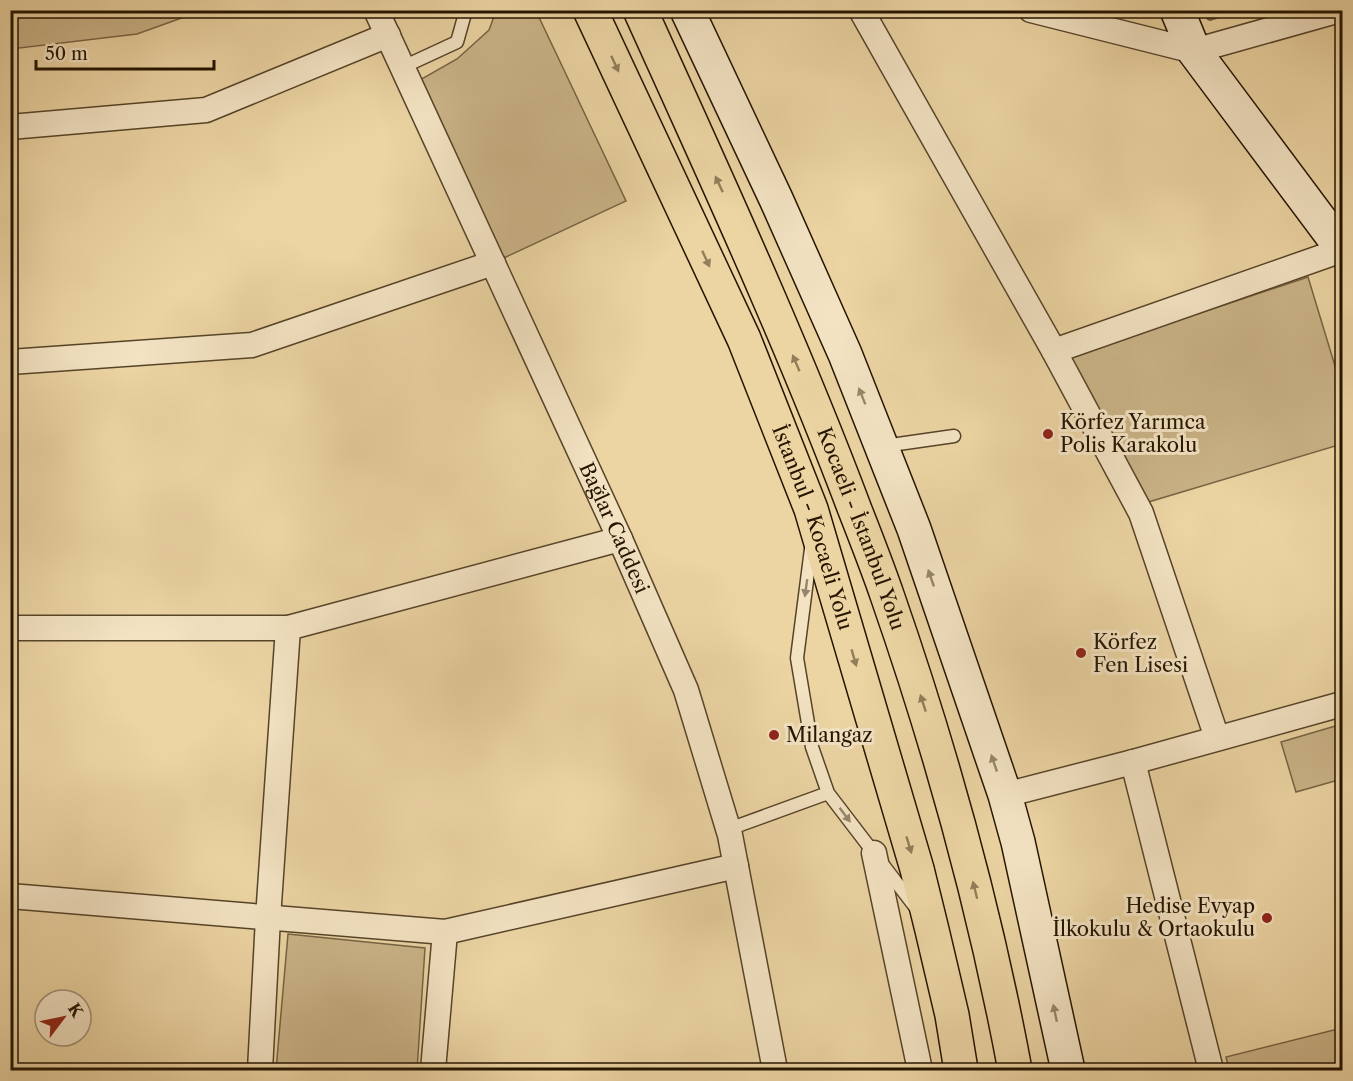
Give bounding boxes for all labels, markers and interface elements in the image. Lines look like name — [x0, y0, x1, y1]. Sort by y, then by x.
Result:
scale bar — [36, 33, 214, 71]
text: 50 m — [45, 43, 88, 65]
one-way arrow — [610, 55, 619, 72]
one-way arrow — [714, 175, 723, 192]
one-way arrow — [702, 251, 711, 268]
one-way arrow — [791, 353, 801, 371]
one-way arrow — [857, 387, 866, 405]
place label: Körfez Yarımca Polis Karakolu — [1060, 410, 1206, 457]
street label: İstanbul - Kocaeli Yolu — [767, 421, 858, 633]
street label: Kocaeli - İstanbul Yolu — [812, 424, 910, 633]
marker: Körfez Yarımca Polis Karakolu — [1041, 427, 1055, 441]
street label: Bağlar Caddesi — [574, 458, 654, 597]
one-way arrow — [926, 569, 936, 587]
one-way arrow — [802, 578, 811, 597]
place label: Körfez Fen Lisesi — [1093, 630, 1188, 677]
marker: Körfez Fen Lisesi — [1074, 646, 1088, 660]
one-way arrow — [850, 649, 860, 667]
one-way arrow — [917, 694, 927, 712]
place label: Milangaz — [786, 723, 873, 747]
marker: Milangaz — [767, 728, 781, 742]
one-way arrow — [989, 754, 999, 772]
one-way arrow — [838, 807, 850, 822]
one-way arrow — [905, 836, 914, 854]
one-way arrow — [970, 881, 980, 900]
place label: Hedise Evyap İlkokulu & Ortaokulu — [1053, 894, 1255, 941]
marker: Hedise Evyap İlkokulu & Ortaokulu — [1260, 911, 1274, 925]
north arrow — [33, 988, 93, 1048]
text: K — [64, 999, 88, 1022]
one-way arrow — [1050, 1004, 1060, 1023]

